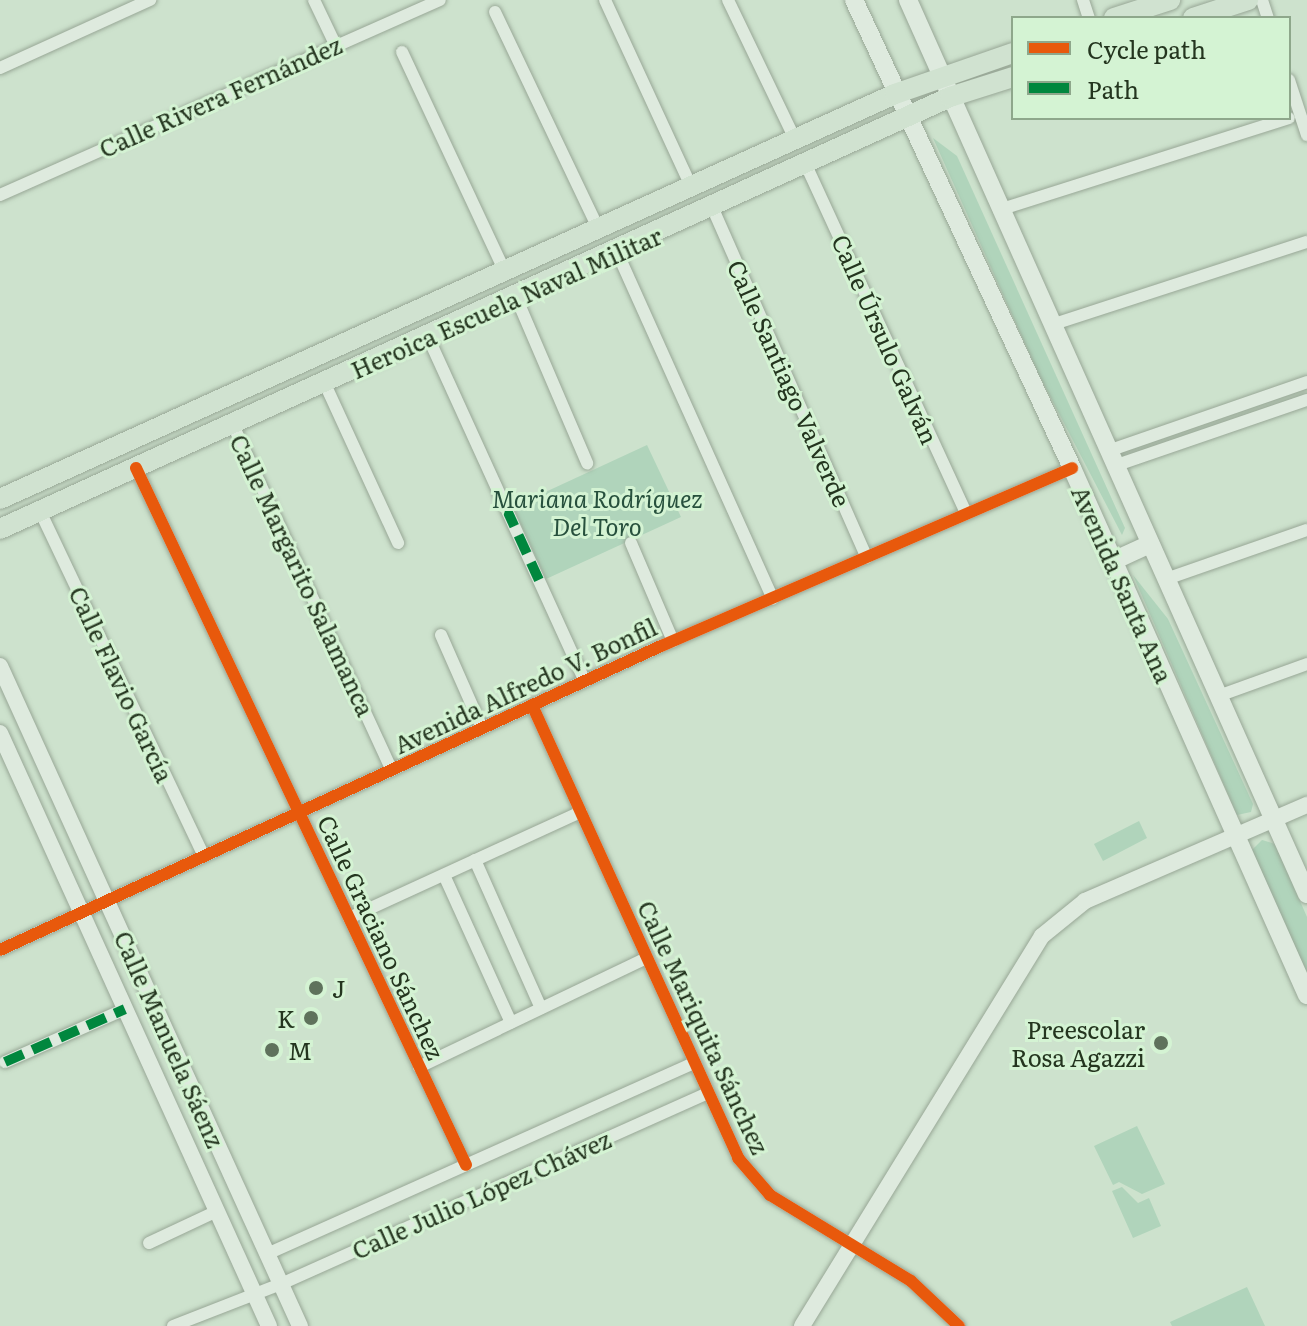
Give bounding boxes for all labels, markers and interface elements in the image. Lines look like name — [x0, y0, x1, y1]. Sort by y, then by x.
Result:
legend — [1011, 16, 1291, 120]
street label: Calle Rivera Fernández — [94, 30, 346, 162]
text: Cycle path — [1087, 31, 1206, 66]
text: Path — [1087, 71, 1139, 106]
street label: Heroica Escuela Naval Militar — [346, 220, 666, 384]
street label: Calle Úrsulo Galván — [827, 230, 945, 448]
street label: Calle Santiago Valverde — [723, 255, 857, 511]
street label: Calle Margarito Salamanca — [225, 430, 381, 720]
street label: Avenida Santa Ana — [1067, 481, 1179, 687]
park label: Mariana Rodríguez Del Toro — [492, 484, 702, 540]
street label: Calle Flavio García — [64, 582, 180, 786]
street label: Avenida Alfredo V. Bonfil — [389, 611, 661, 759]
street label: Calle Graciano Sánchez — [313, 810, 451, 1064]
street label: Calle Mariquita Sánchez — [633, 896, 775, 1158]
street label: Calle Manuela Sáenz — [109, 926, 231, 1152]
place label: J — [332, 974, 345, 1002]
marker: J — [307, 979, 325, 997]
place label: K — [277, 1004, 295, 1032]
marker: K — [302, 1009, 320, 1027]
place label: Preescolar Rosa Agazzi — [1011, 1015, 1145, 1071]
marker: Preescolar Rosa Agazzi — [1152, 1034, 1170, 1052]
place label: M — [288, 1036, 312, 1064]
marker: M — [263, 1041, 281, 1059]
street label: Calle Julio López Chávez — [347, 1124, 615, 1264]

